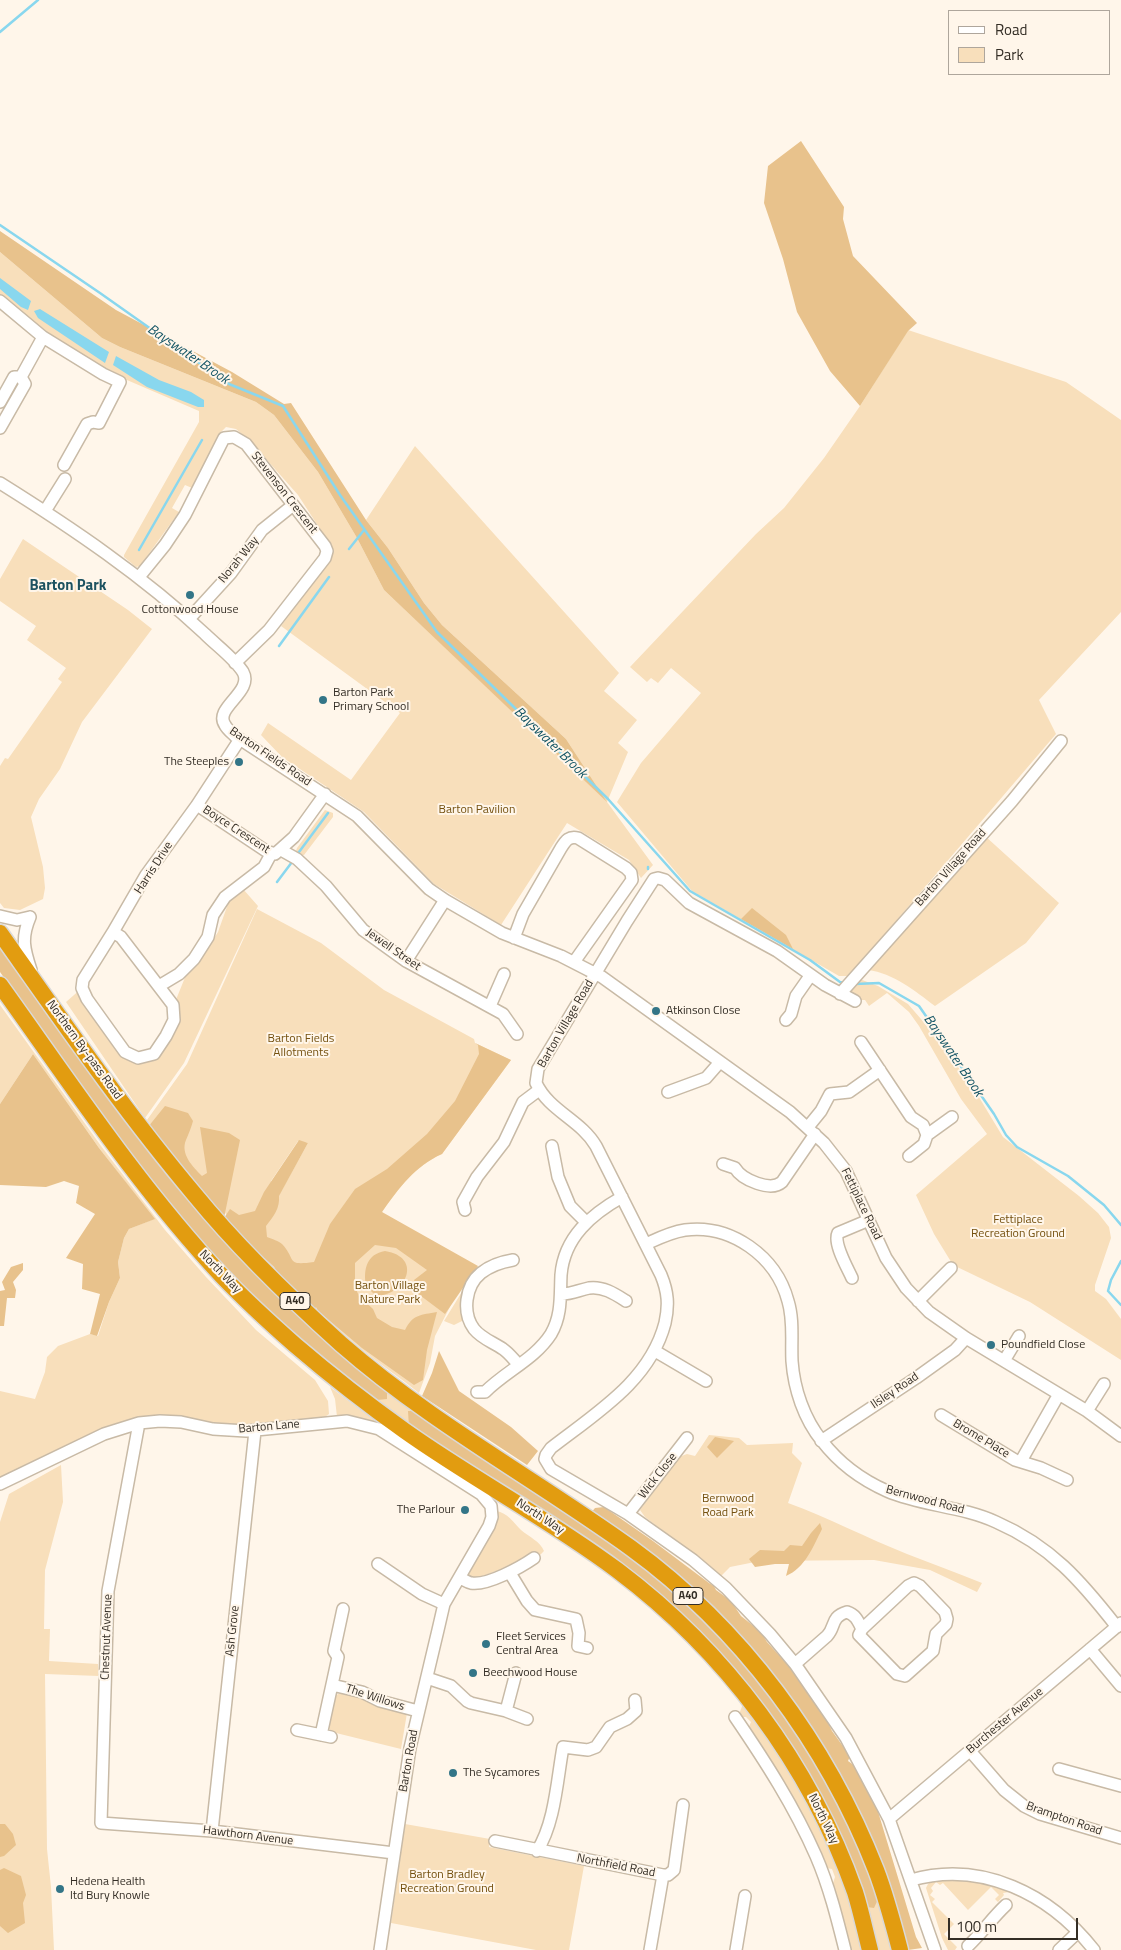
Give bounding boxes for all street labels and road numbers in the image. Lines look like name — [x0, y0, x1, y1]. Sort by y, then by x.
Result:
street label: Stevenson Crescent — [248, 449, 320, 537]
street label: Norah Way — [216, 534, 262, 586]
street label: Barton Fields Road — [226, 724, 314, 790]
street label: Boyce Crescent — [200, 803, 272, 857]
street label: Barton Village Road — [912, 826, 990, 910]
street label: Harris Drive — [132, 839, 176, 897]
street label: Jewell Street — [363, 926, 423, 974]
street label: Barton Village Road — [535, 977, 597, 1071]
street label: Northern By-pass Road — [43, 998, 125, 1102]
street label: Fettiplace Road — [837, 1166, 885, 1242]
street label: North Way — [196, 1248, 244, 1296]
road number: A40 — [280, 1292, 310, 1310]
street label: Ilsley Road — [868, 1370, 922, 1412]
street label: Brome Place — [950, 1416, 1012, 1462]
street label: Barton Lane — [238, 1417, 300, 1437]
street label: Wick Close — [636, 1450, 680, 1502]
street label: Bernwood Road — [884, 1483, 966, 1517]
street label: North Way — [513, 1496, 567, 1538]
road number: A40 — [673, 1588, 703, 1604]
street label: Chestnut Avenue — [98, 1594, 116, 1680]
street label: Ash Grove — [223, 1605, 243, 1657]
street label: The Willows — [344, 1682, 406, 1714]
street label: Burchester Avenue — [964, 1685, 1046, 1757]
street label: Barton Road — [396, 1729, 422, 1793]
street label: North Way — [805, 1792, 841, 1846]
street label: Brampton Road — [1024, 1799, 1104, 1839]
street label: Hawthorn Avenue — [202, 1823, 294, 1849]
street label: Northfield Road — [576, 1851, 656, 1881]

